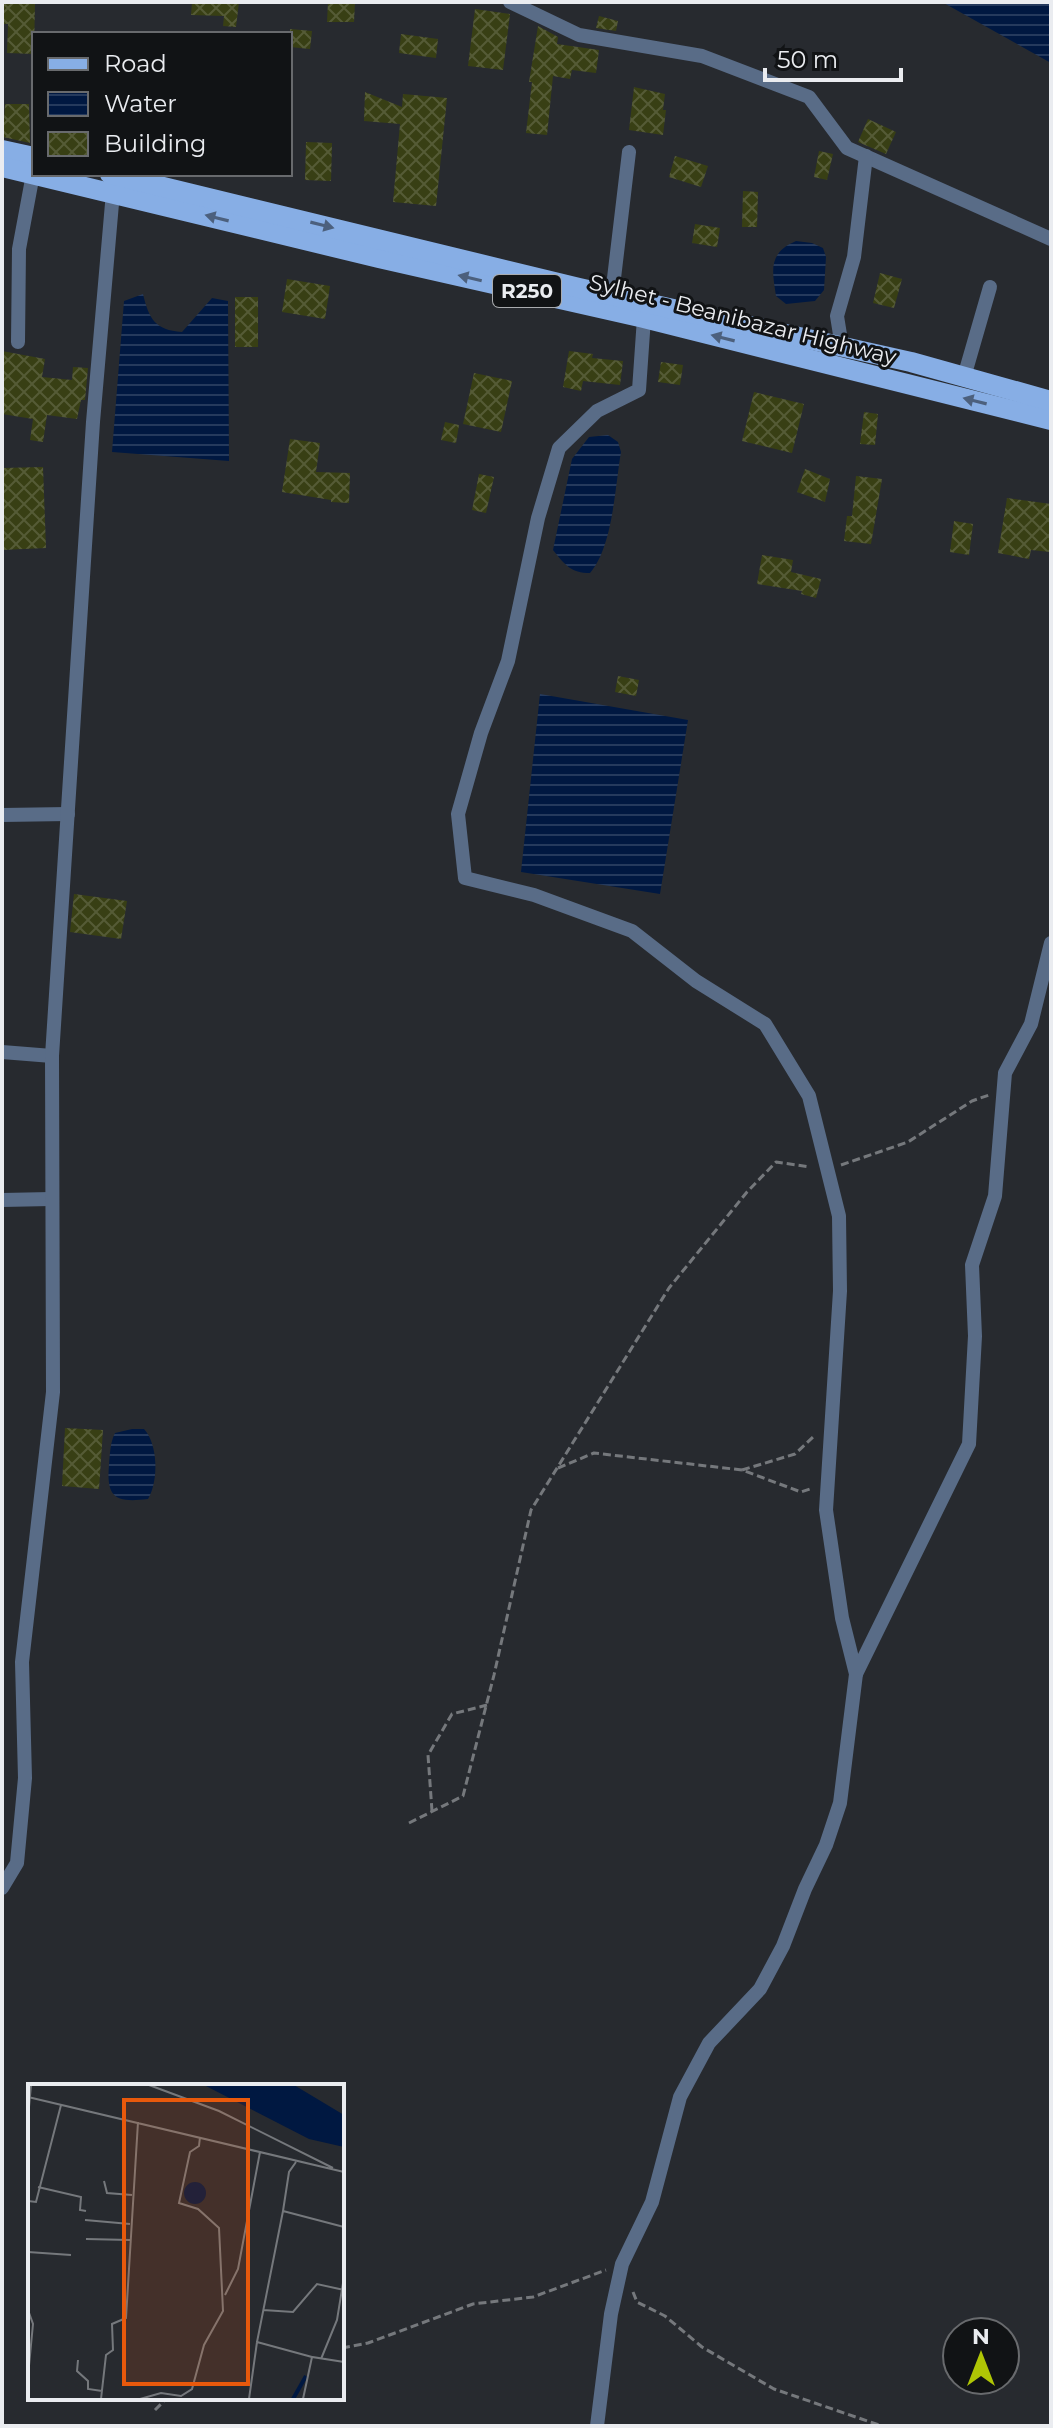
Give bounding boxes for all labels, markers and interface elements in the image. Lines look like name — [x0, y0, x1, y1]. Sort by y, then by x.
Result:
legend — [32, 32, 292, 176]
scale bar — [765, 32, 901, 82]
text: 50 m — [777, 45, 838, 74]
text: Road — [104, 49, 167, 78]
text: Water — [104, 89, 177, 118]
text: Building — [104, 129, 207, 158]
one-way arrow — [205, 211, 230, 223]
one-way arrow — [310, 220, 335, 232]
street label: Sylhet - Beanibazar Highway — [587, 268, 899, 371]
one-way arrow — [457, 271, 482, 284]
road number: R250 — [493, 275, 561, 307]
one-way arrow — [711, 331, 736, 343]
one-way arrow — [963, 394, 988, 407]
inset map — [28, 2084, 344, 2400]
north arrow — [941, 2316, 1021, 2396]
text: N — [972, 2323, 990, 2350]

